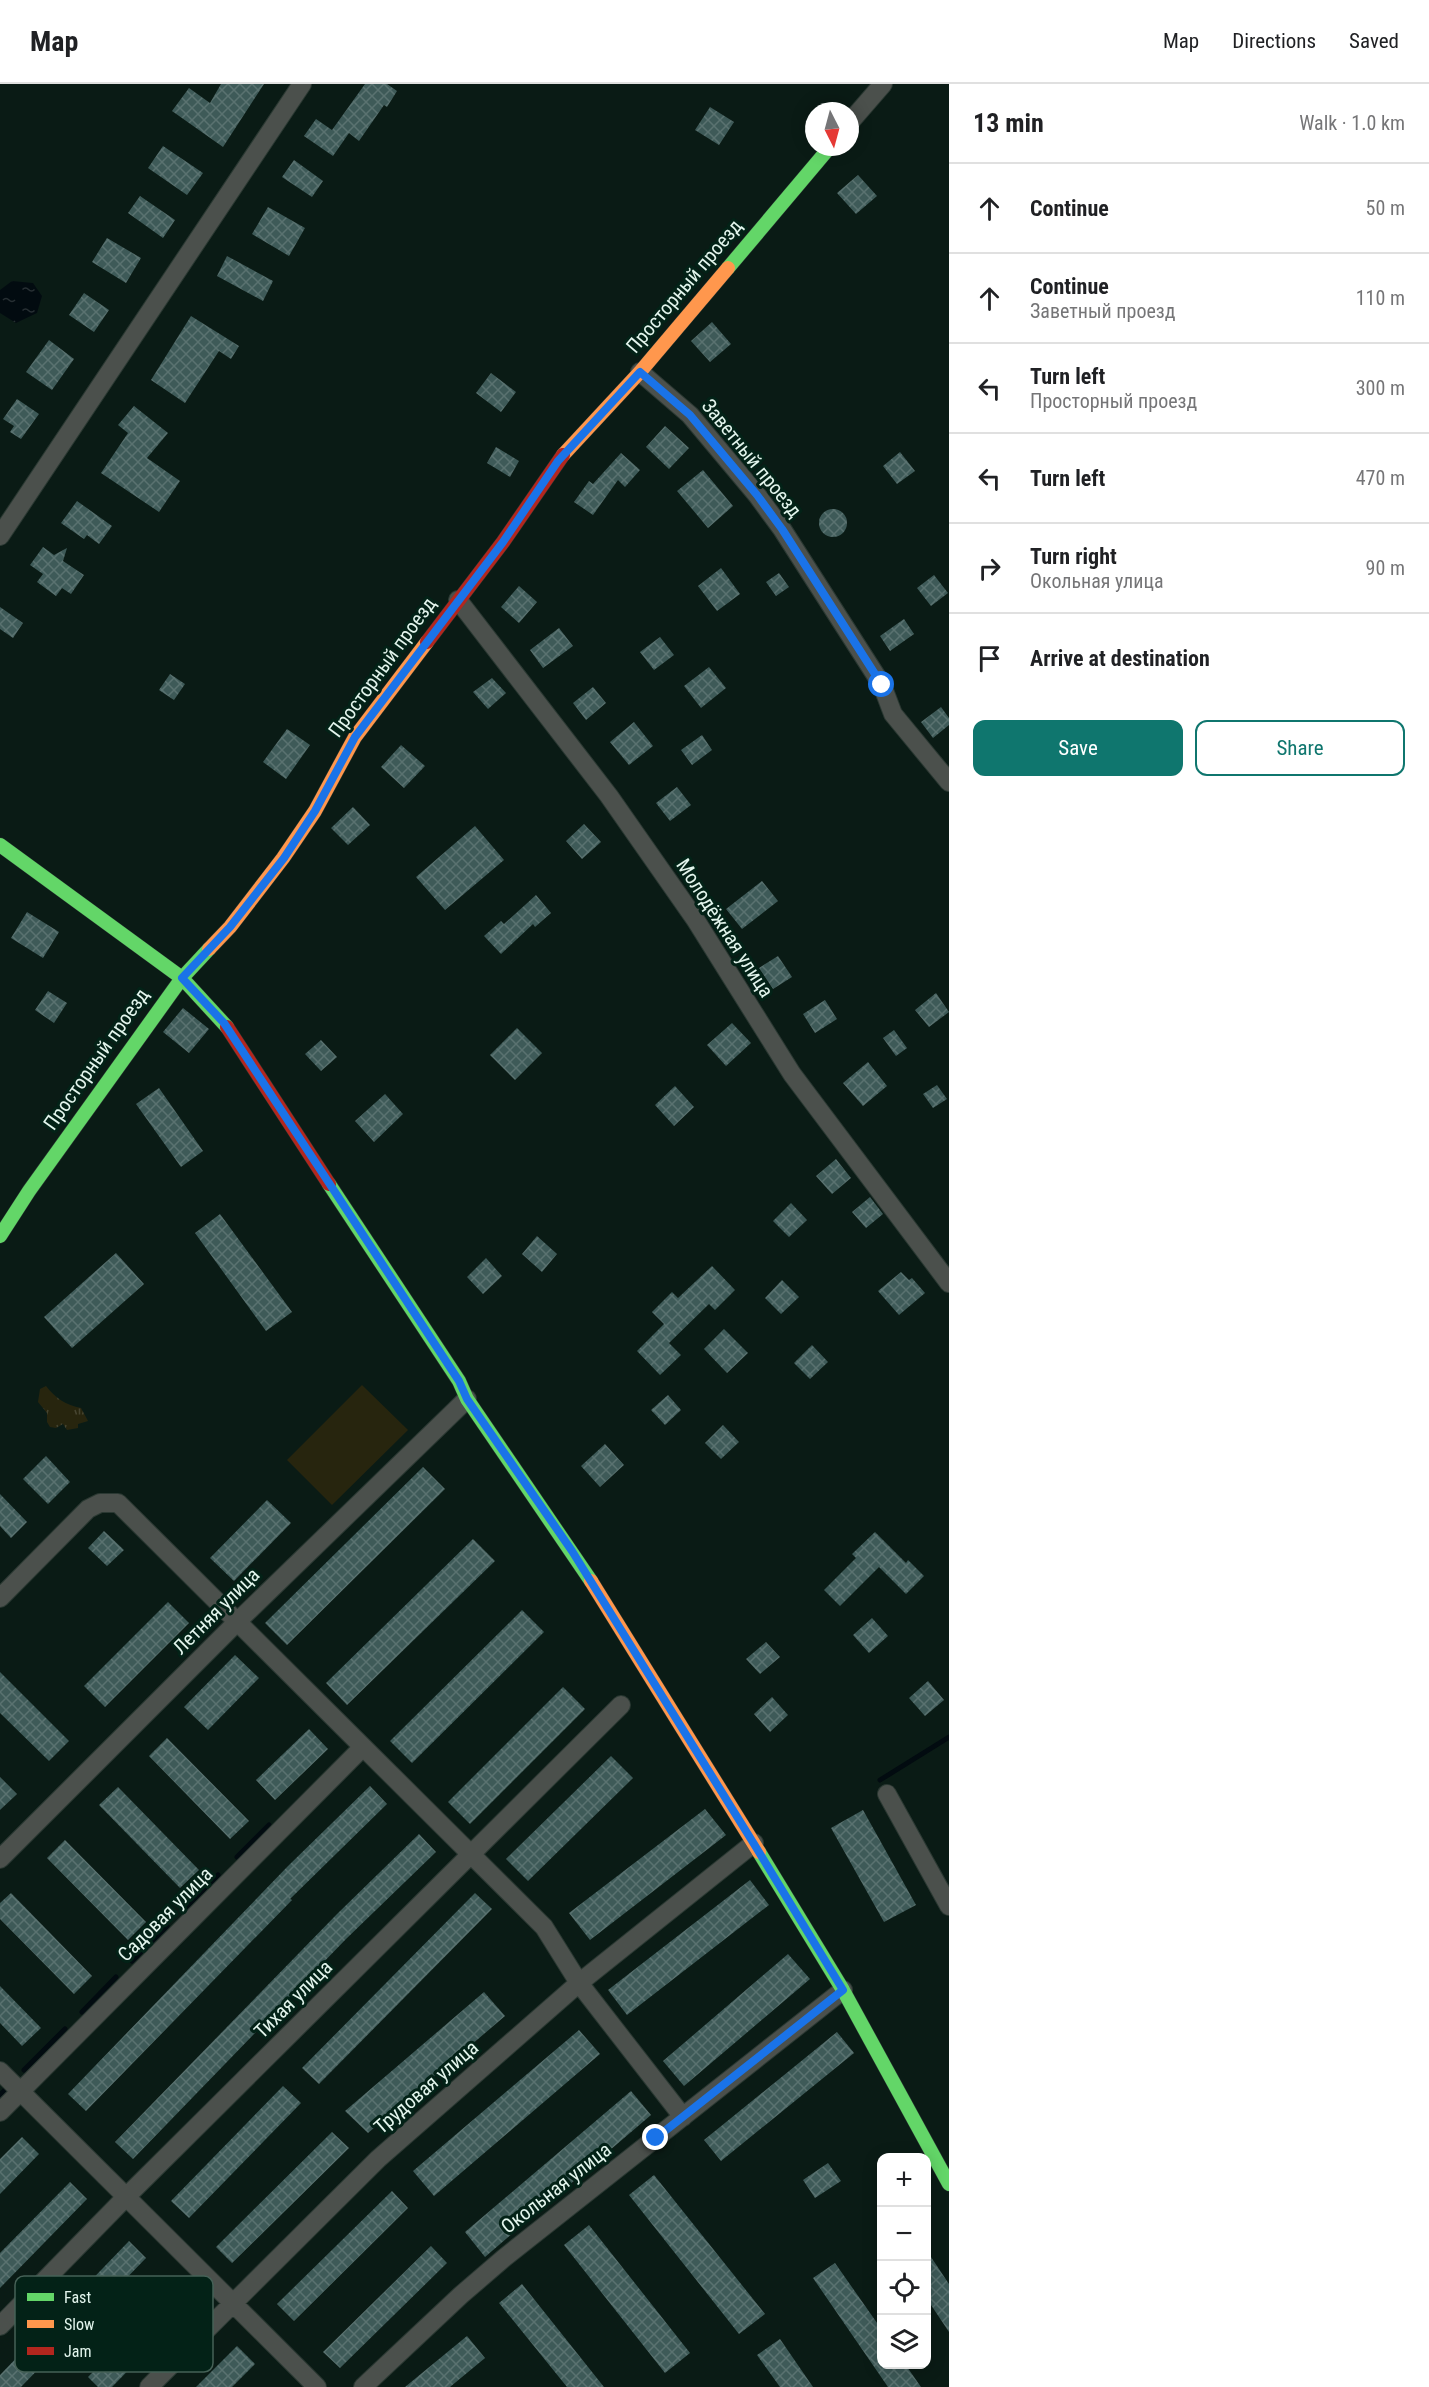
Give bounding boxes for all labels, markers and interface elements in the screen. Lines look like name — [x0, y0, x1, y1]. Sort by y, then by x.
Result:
text: Map — [30, 25, 78, 58]
text: Map — [1163, 29, 1199, 53]
text: Directions — [1232, 29, 1316, 53]
text: Saved — [1349, 29, 1399, 53]
north arrow — [805, 102, 859, 156]
text: 13 min — [973, 108, 1044, 138]
text: Walk · 1.0 km — [1299, 111, 1405, 135]
icon: ahead — [973, 192, 1006, 225]
text: Continue — [1030, 196, 1109, 221]
text: 50 m — [1366, 196, 1405, 220]
street label: Просторный проезд — [621, 214, 747, 358]
text: Continue — [1030, 274, 1109, 299]
icon: ahead — [973, 282, 1006, 315]
text: 110 m — [1356, 286, 1405, 310]
text: Заветный проезд — [1030, 299, 1175, 323]
text: Turn left — [1030, 364, 1105, 389]
icon: left — [973, 372, 1006, 405]
text: 300 m — [1356, 376, 1405, 400]
text: Просторный проезд — [1030, 389, 1197, 413]
street label: Заветный проезд — [697, 394, 807, 522]
icon: left — [973, 462, 1006, 495]
text: Turn left — [1030, 466, 1105, 491]
text: 470 m — [1356, 466, 1405, 490]
text: Turn right — [1030, 544, 1117, 569]
icon: right — [973, 552, 1006, 585]
text: 90 m — [1366, 556, 1405, 580]
text: Окольная улица — [1030, 569, 1163, 593]
street label: Просторный проезд — [323, 592, 441, 742]
icon: arrive — [973, 642, 1006, 675]
text: Arrive at destination — [1030, 646, 1210, 671]
route start — [868, 671, 894, 697]
button: Save — [973, 720, 1183, 776]
button: Share — [1195, 720, 1405, 776]
street label: Молодёжная улица — [671, 854, 779, 1002]
street label: Просторный проезд — [38, 983, 154, 1134]
street label: Летняя улица — [168, 1563, 264, 1659]
street label: Садовая улица — [113, 1862, 217, 1966]
street label: Тихая улица — [249, 1955, 337, 2043]
street label: Трудовая улица — [369, 2035, 483, 2139]
route end — [642, 2124, 668, 2150]
street label: Окольная улица — [496, 2137, 616, 2239]
map controls — [877, 2153, 931, 2369]
button: + — [877, 2153, 931, 2207]
button: − — [877, 2207, 931, 2261]
button: locate — [877, 2261, 931, 2315]
legend — [15, 2276, 213, 2372]
text: Fast — [64, 2288, 91, 2307]
text: Slow — [64, 2315, 94, 2334]
button: layers — [877, 2315, 931, 2369]
text: Jam — [64, 2342, 91, 2361]

